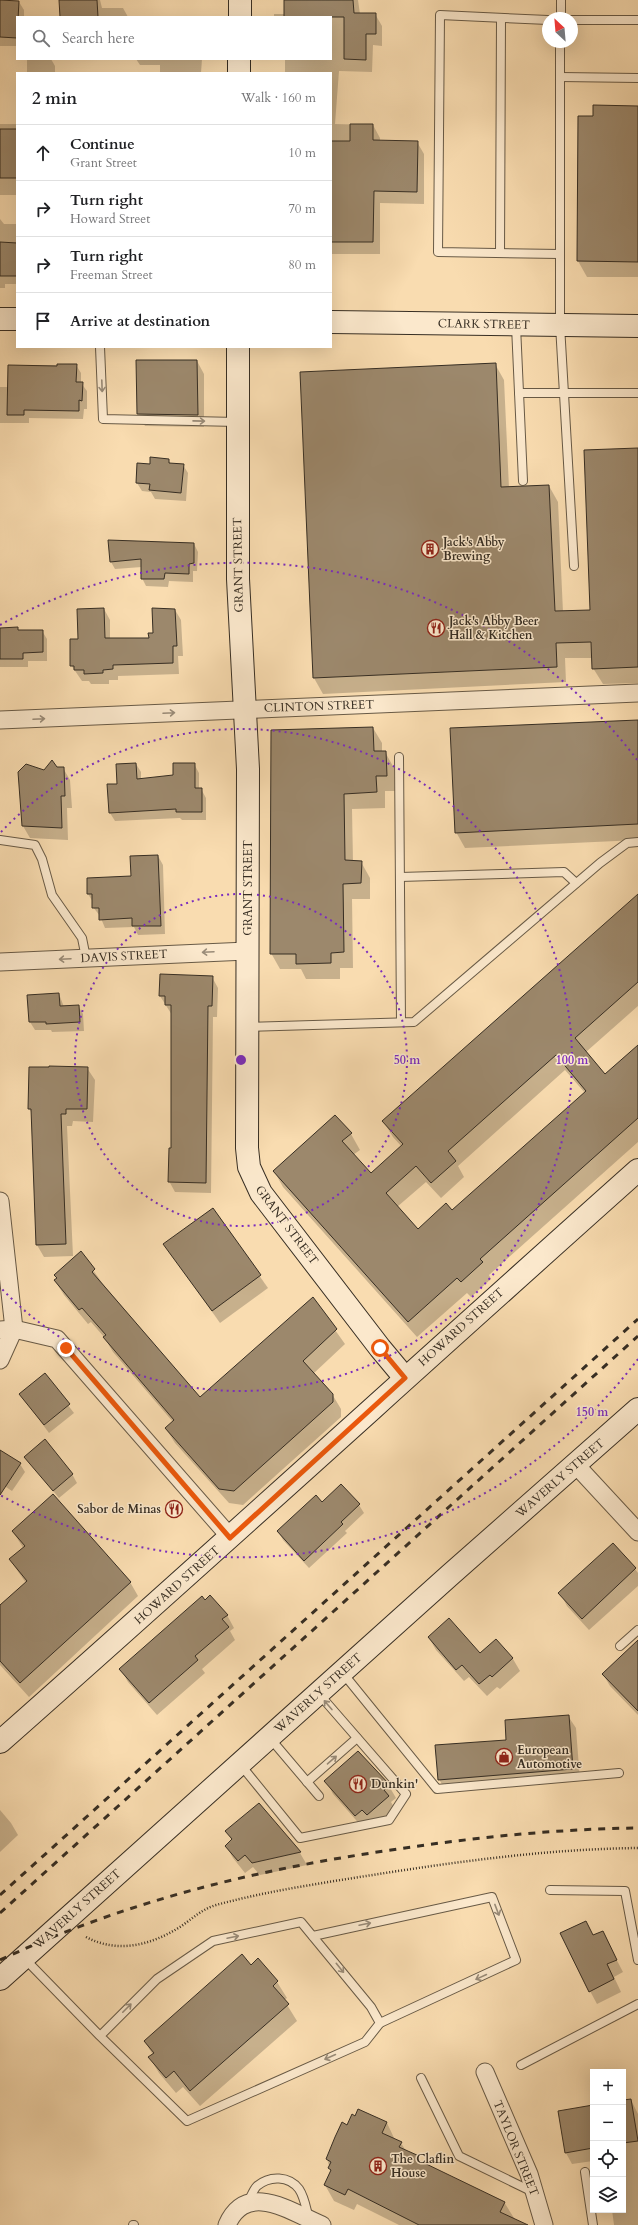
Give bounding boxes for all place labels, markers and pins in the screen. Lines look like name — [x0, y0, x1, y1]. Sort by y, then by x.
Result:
place label: Jack's Abby Brewing — [441, 534, 505, 564]
building icon: Jack's Abby Brewing — [420, 539, 440, 559]
place label: Jack's Abby Beer Hall & Kitchen — [447, 613, 539, 643]
restaurant icon: Jack's Abby Beer Hall & Kitchen — [426, 618, 446, 638]
centre of rings — [234, 1053, 248, 1067]
restaurant icon: Sabor de Minas — [164, 1499, 184, 1519]
place label: Sabor de Minas — [77, 1501, 161, 1517]
place label: European Automotive — [517, 1742, 582, 1772]
shop icon: European Automotive — [494, 1747, 514, 1767]
restaurant icon: Dunkin' — [348, 1774, 368, 1794]
place label: Dunkin' — [371, 1776, 418, 1792]
place label: The Claflin House — [391, 2151, 454, 2181]
building icon: The Claflin House — [368, 2156, 388, 2176]

